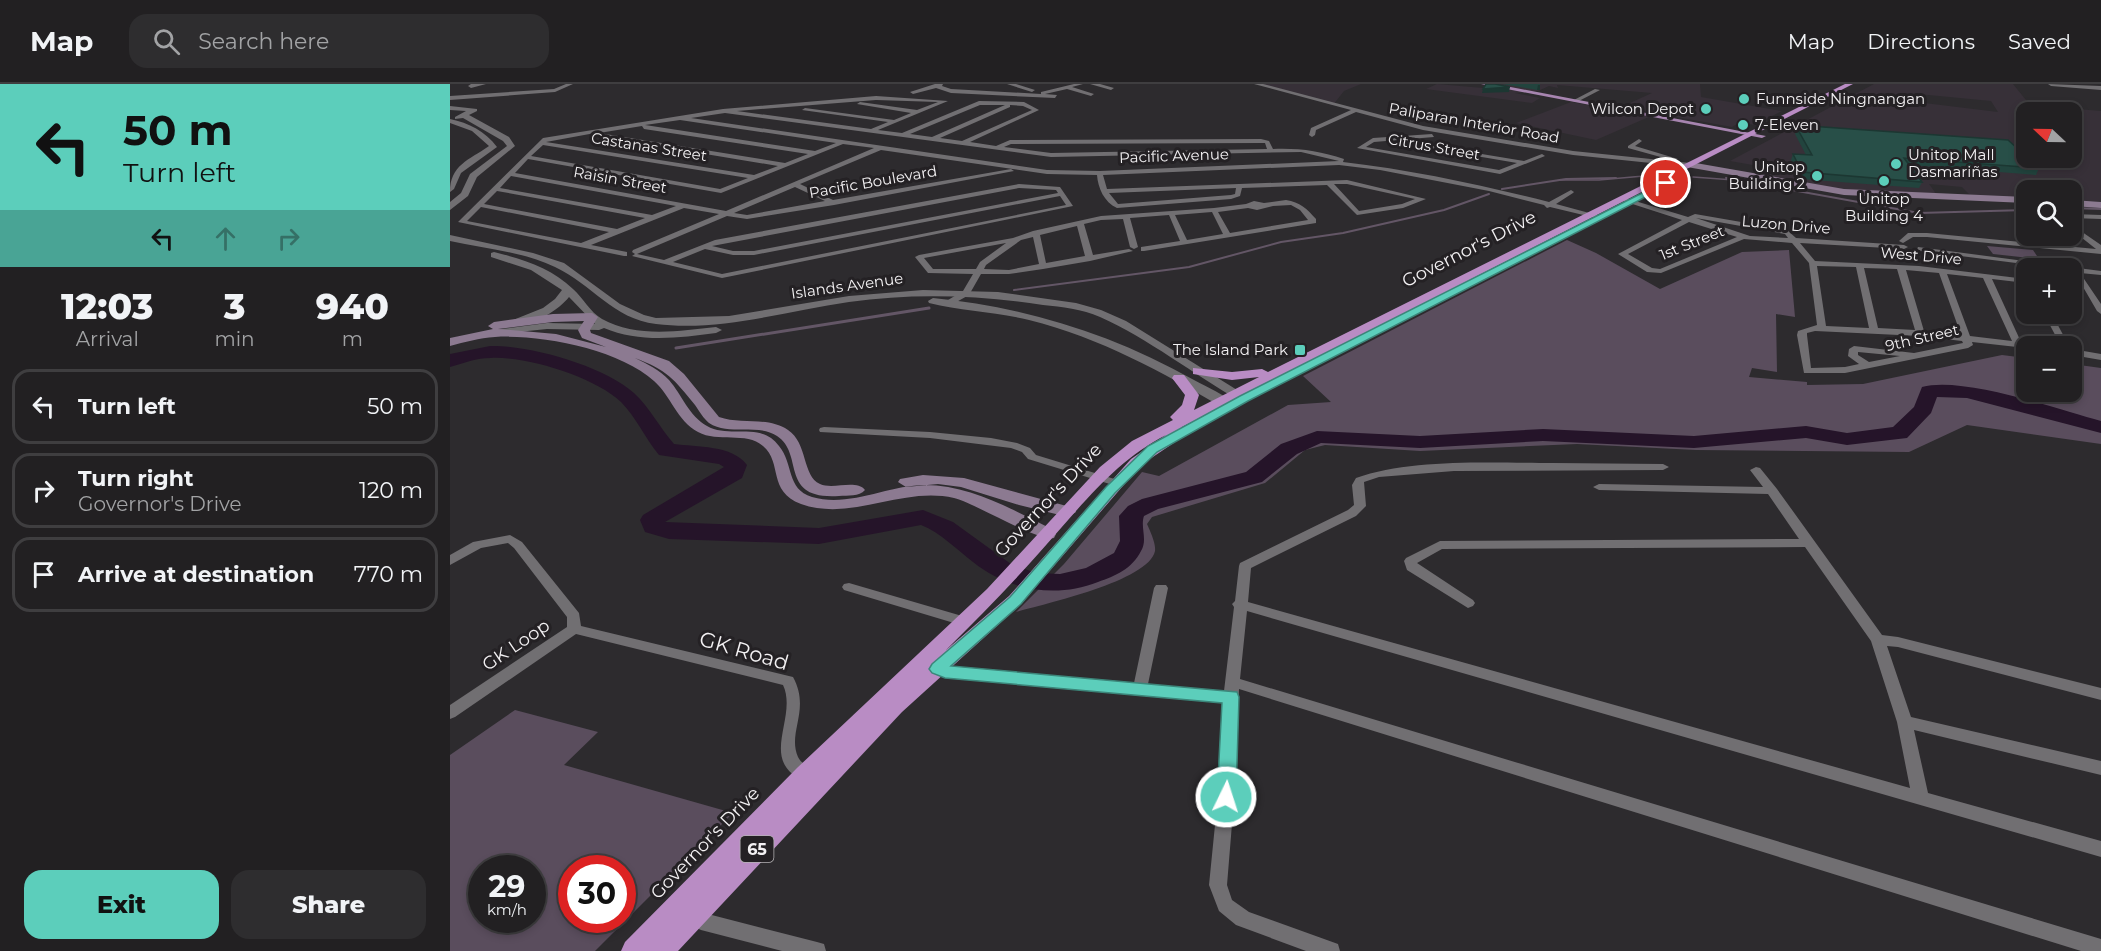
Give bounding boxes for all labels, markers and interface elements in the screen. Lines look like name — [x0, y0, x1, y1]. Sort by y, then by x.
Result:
search box — [129, 14, 549, 68]
text: Map — [30, 24, 93, 58]
icon: search — [150, 25, 183, 58]
text: Search here — [198, 28, 329, 55]
text: Map — [1788, 29, 1834, 54]
text: Directions — [1867, 29, 1975, 54]
text: Saved — [2008, 29, 2071, 54]
place label: Funnside Ningnangan — [1756, 89, 1925, 108]
marker: Funnside Ningnangan — [1737, 92, 1751, 106]
street label: Paliparan Interior Road — [1387, 98, 1561, 147]
place label: Wilcon Depot — [1591, 99, 1694, 118]
marker: Wilcon Depot — [1699, 102, 1713, 116]
north arrow — [2016, 102, 2082, 168]
map controls — [2016, 102, 2082, 402]
text: 50 m — [123, 104, 232, 156]
icon: left — [24, 108, 102, 186]
place label: 7-Eleven — [1755, 115, 1819, 134]
marker: 7-Eleven — [1736, 118, 1750, 132]
street label: Castanas Street — [590, 128, 708, 165]
street label: Citrus Street — [1386, 129, 1482, 164]
street label: Pacific Avenue — [1119, 144, 1229, 167]
place label: Unitop Mall Dasmariñas — [1908, 145, 1998, 181]
text: Turn left — [123, 156, 236, 189]
pin — [1640, 157, 1691, 208]
place label: Unitop Building 2 — [1728, 157, 1805, 193]
marker: Unitop Mall Dasmariñas — [1889, 157, 1903, 171]
street label: Pacific Boulevard — [807, 161, 938, 202]
street label: Raisin Street — [572, 162, 668, 197]
icon: arrive — [1649, 166, 1682, 199]
marker: Unitop Building 2 — [1810, 169, 1824, 183]
marker: Unitop Building 4 — [1877, 174, 1891, 188]
button: search — [2016, 180, 2082, 246]
place label: Unitop Building 4 — [1845, 189, 1923, 225]
street label: Governor's Drive — [1398, 206, 1540, 292]
street label: Luzon Drive — [1741, 211, 1831, 238]
street label: 1st Street — [1657, 221, 1727, 264]
icon: left — [146, 222, 179, 255]
icon: ahead — [209, 222, 242, 255]
icon: right — [272, 222, 305, 255]
street label: West Drive — [1880, 242, 1962, 269]
button: + — [2016, 258, 2082, 324]
street label: Islands Avenue — [790, 268, 904, 303]
text: 12:03 — [61, 284, 153, 328]
text: 3 — [224, 284, 245, 328]
text: 940 — [316, 284, 389, 328]
street label: 9th Street — [1883, 320, 1960, 355]
text: Arrival — [76, 327, 139, 351]
text: min — [214, 327, 255, 351]
text: m — [342, 327, 363, 351]
button: − — [2016, 336, 2082, 402]
place label: The Island Park — [1173, 340, 1288, 359]
marker: The Island Park — [1293, 343, 1307, 357]
icon: left — [27, 390, 60, 423]
text: Turn left — [78, 393, 176, 420]
text: 50 m — [367, 393, 423, 420]
street label: Governor's Drive — [990, 439, 1106, 561]
text: Turn right — [78, 465, 193, 492]
icon: right — [27, 474, 60, 507]
text: 120 m — [359, 477, 423, 504]
text: Governor's Drive — [78, 492, 242, 516]
icon: arrive — [27, 558, 60, 591]
text: Arrive at destination — [78, 561, 314, 588]
text: 770 m — [354, 561, 423, 588]
street label: GK Loop — [478, 614, 554, 676]
street label: GK Road — [697, 626, 792, 675]
position arrow — [1194, 765, 1258, 829]
street label: Governor's Drive — [646, 782, 764, 904]
road number: 65 — [740, 836, 774, 862]
speed limit sign: 30 — [558, 855, 636, 933]
text: 29 — [489, 868, 525, 905]
button: Exit — [24, 870, 219, 939]
button: Share — [231, 870, 426, 939]
text: km/h — [487, 900, 527, 919]

